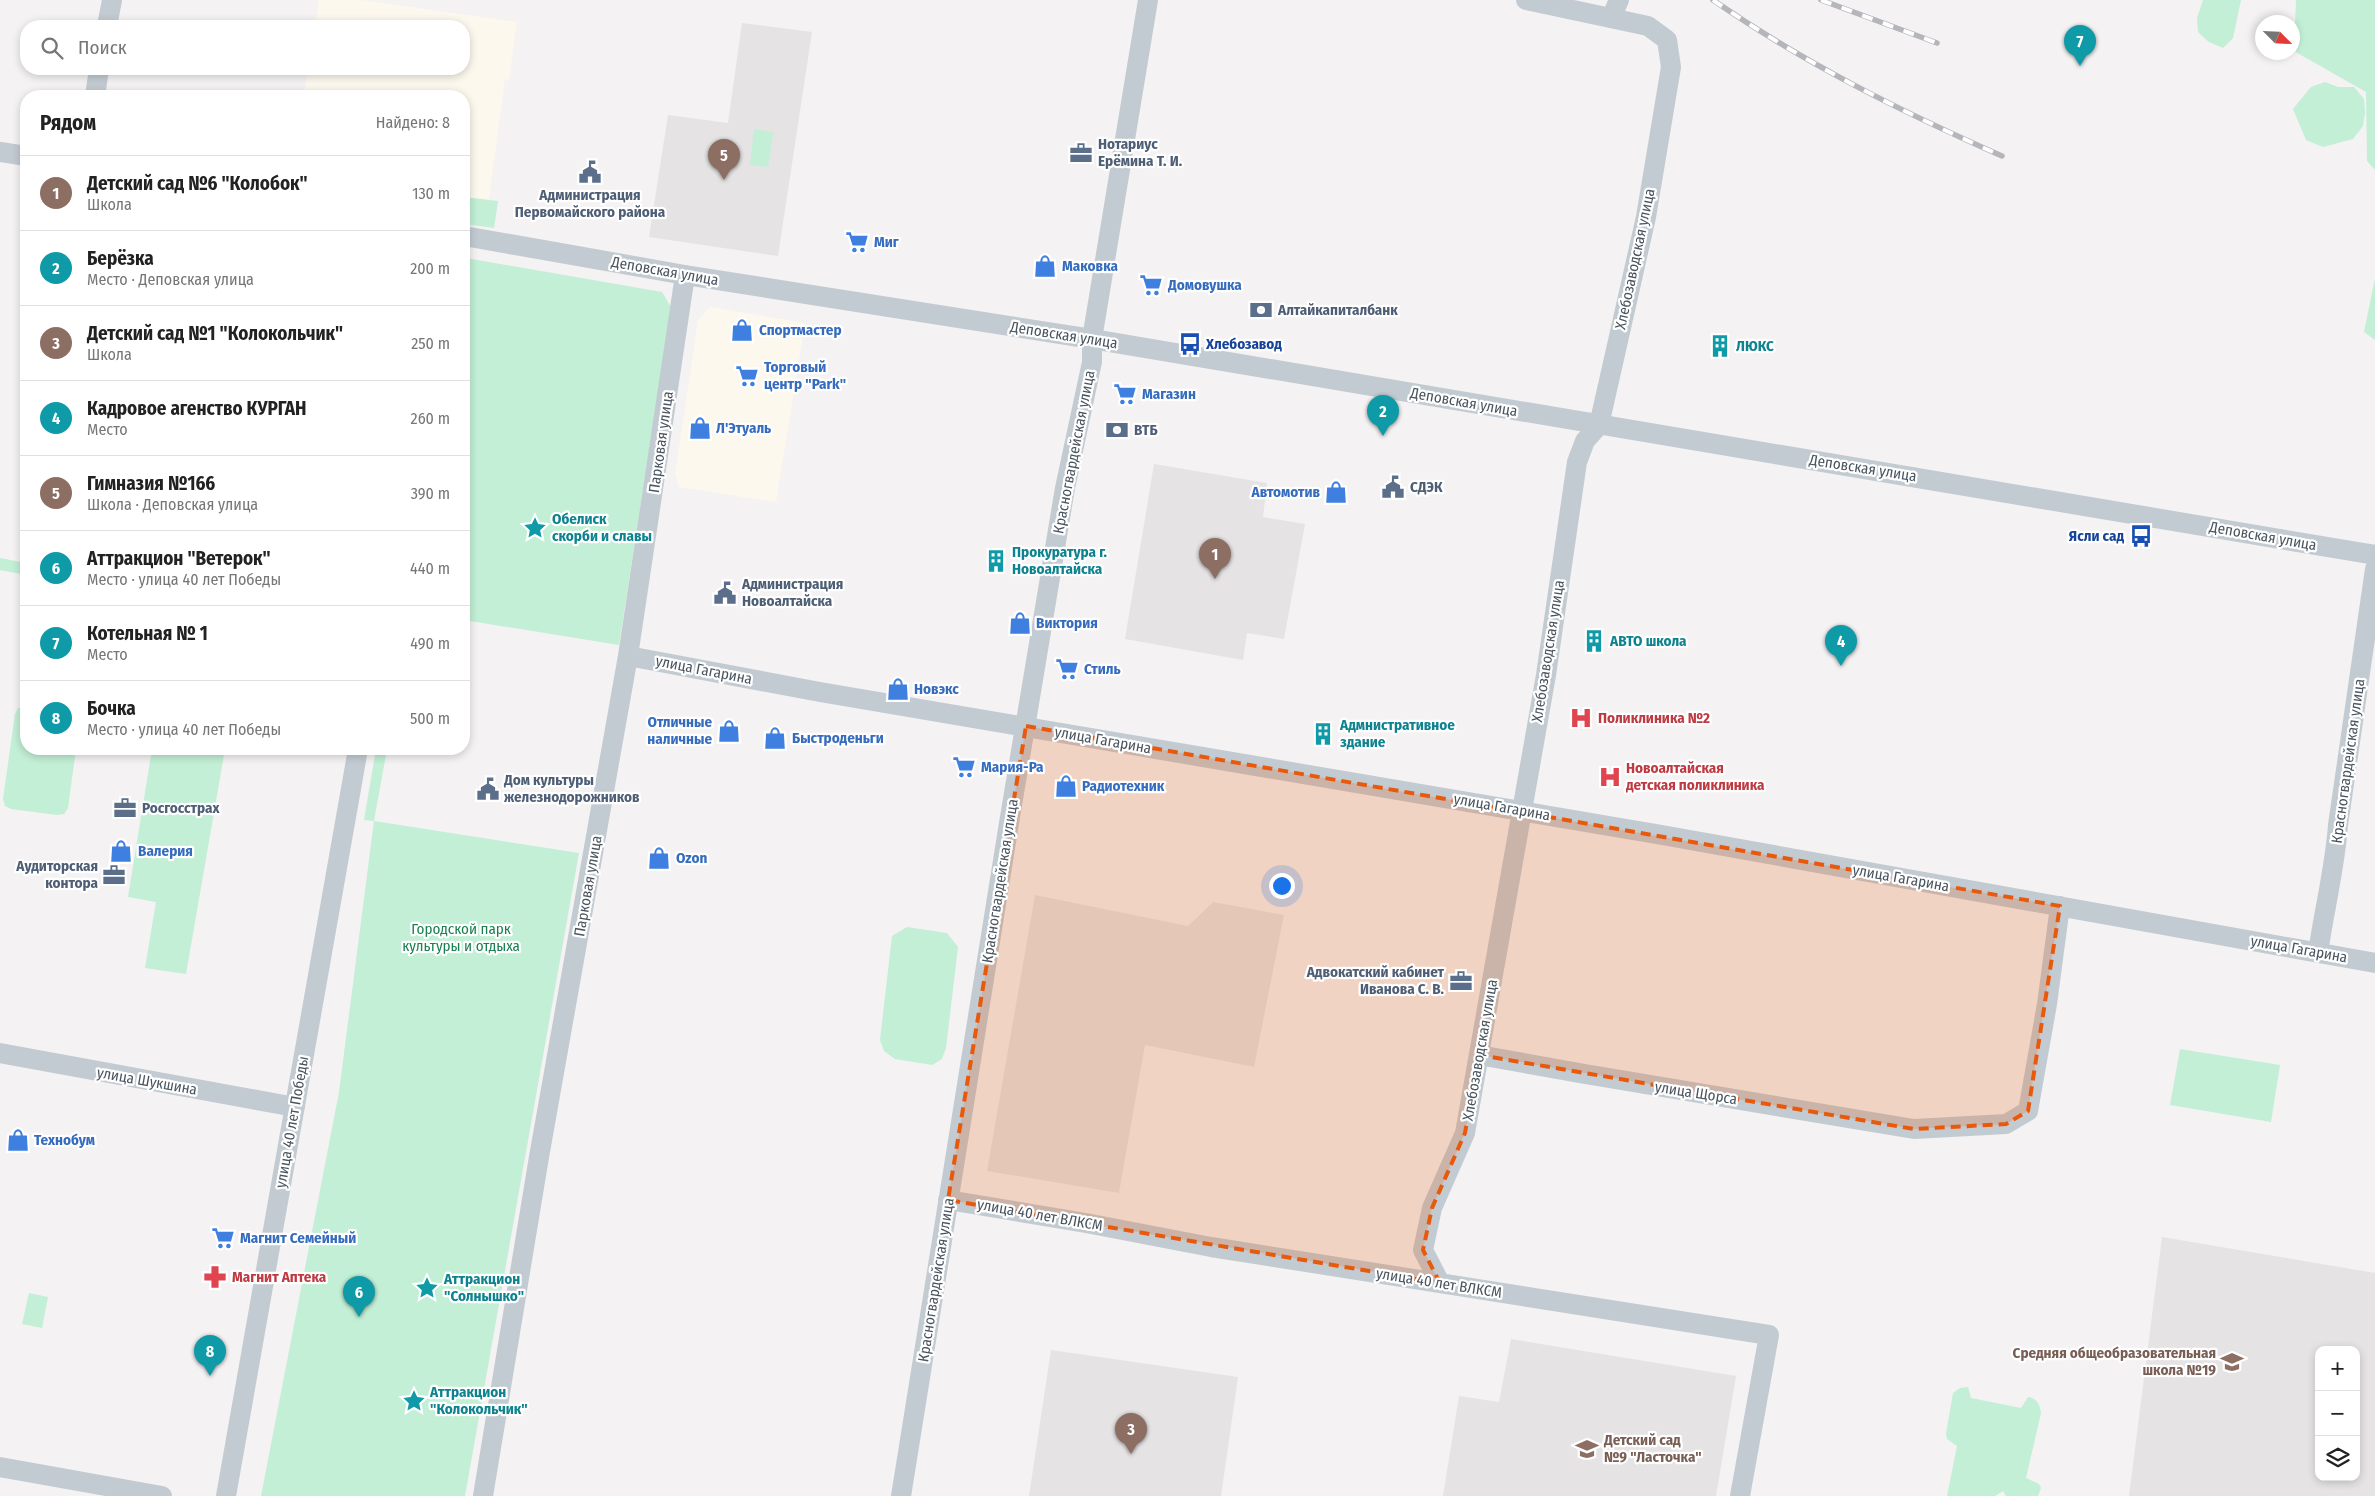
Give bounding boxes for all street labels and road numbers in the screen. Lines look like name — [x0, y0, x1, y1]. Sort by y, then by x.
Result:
street label: Хлебозаводская улица — [1611, 187, 1659, 331]
street label: Деповская улица — [609, 253, 720, 289]
street label: Деповская улица — [1008, 317, 1119, 352]
street label: Красногвардейская улица — [1049, 369, 1099, 535]
street label: Деповская улица — [1408, 384, 1519, 420]
street label: Парковая улица — [645, 390, 677, 494]
street label: Деповская улица — [1807, 450, 1918, 485]
street label: Деповская улица — [2207, 518, 2318, 554]
street label: Хлебозаводская улица — [1528, 579, 1568, 723]
street label: улица Гагарина — [654, 652, 754, 688]
street label: Красногвардейская улица — [2328, 678, 2368, 844]
street label: улица Гагарина — [1053, 723, 1153, 757]
street label: улица Гагарина — [1452, 790, 1552, 824]
street label: Красногвардейская улица — [978, 798, 1022, 964]
street label: Парковая улица — [570, 834, 606, 938]
street label: улица Гагарина — [1851, 861, 1951, 895]
street label: улица Гагарина — [2249, 932, 2349, 966]
street label: Хлебозаводская улица — [1459, 978, 1501, 1122]
street label: улица 40 лет Победы — [272, 1055, 312, 1189]
street label: улица Шукшина — [96, 1063, 198, 1099]
street label: улица Щорса — [1654, 1078, 1738, 1108]
street label: улица 40 лет ВЛКСМ — [976, 1195, 1104, 1235]
street label: Красногвардейская улица — [914, 1197, 958, 1363]
street label: улица 40 лет ВЛКСМ — [1375, 1264, 1503, 1302]

